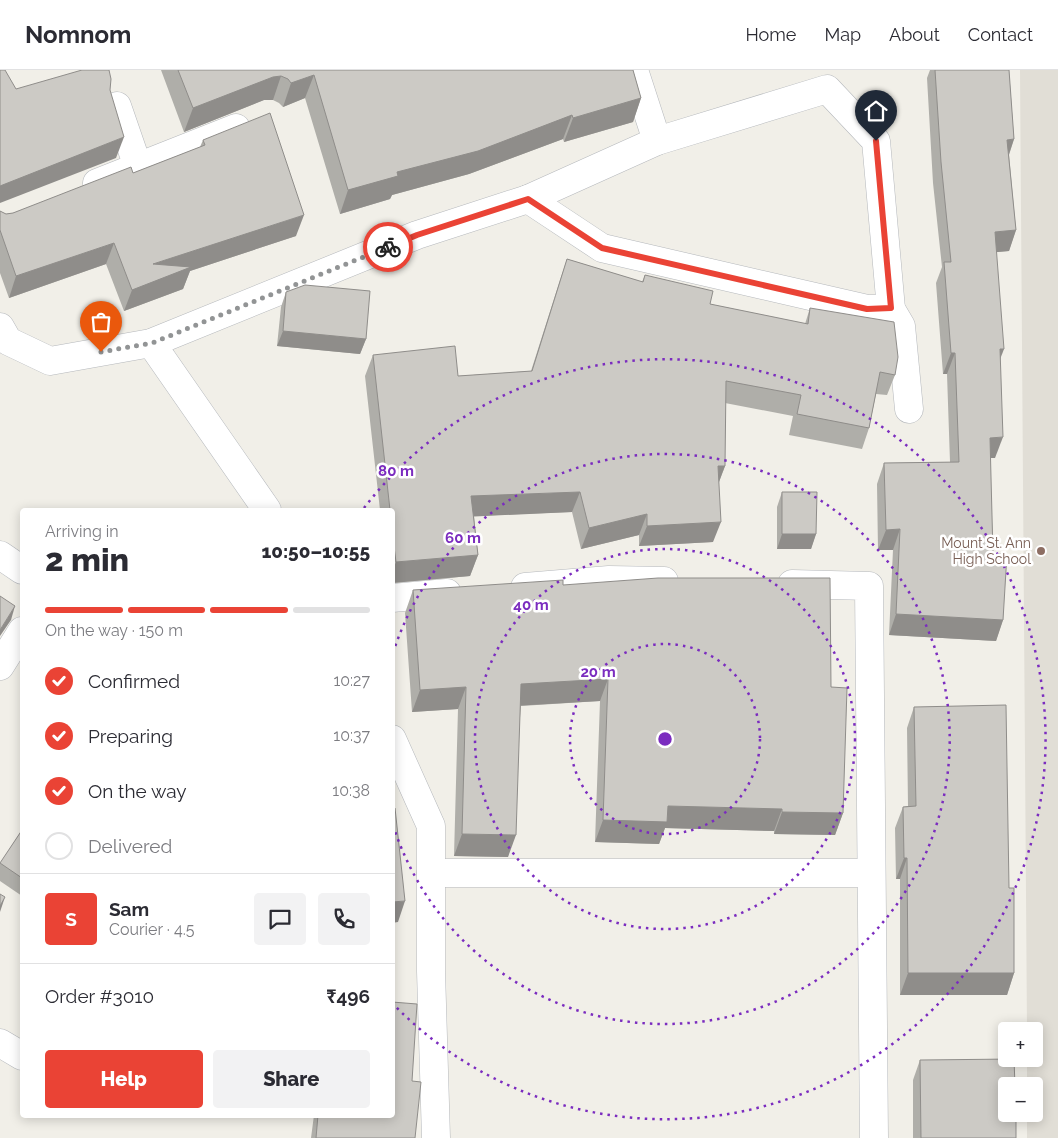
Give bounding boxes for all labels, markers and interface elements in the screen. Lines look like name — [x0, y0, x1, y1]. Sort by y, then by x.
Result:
text: Nomnom — [25, 20, 131, 49]
text: Home — [745, 24, 796, 45]
text: Map — [824, 24, 861, 45]
text: About — [889, 24, 940, 45]
text: Contact — [968, 24, 1033, 45]
pin — [855, 90, 897, 141]
icon: home — [862, 97, 890, 125]
courier — [363, 222, 413, 272]
icon: bike — [374, 233, 402, 261]
pin — [80, 301, 122, 352]
icon: bag — [87, 308, 115, 336]
text: 80 m — [378, 462, 414, 480]
text: Arriving in — [45, 522, 119, 541]
text: 60 m — [445, 529, 481, 547]
place label: Mount St. Ann High School — [941, 535, 1031, 567]
text: 10:50–10:55 — [261, 540, 370, 562]
text: 2 min — [45, 541, 129, 578]
marker: Mount St. Ann High School — [1035, 545, 1047, 557]
text: 40 m — [513, 596, 549, 614]
text: On the way · 150 m — [45, 621, 183, 640]
text: 20 m — [580, 663, 616, 681]
icon: check — [45, 667, 73, 695]
text: Confirmed — [88, 670, 180, 692]
text: 10:27 — [333, 671, 370, 690]
icon: check — [45, 722, 73, 750]
text: Preparing — [88, 725, 173, 747]
text: 10:37 — [333, 726, 370, 745]
centre of rings — [656, 730, 674, 748]
icon: check — [45, 777, 73, 805]
text: On the way — [88, 780, 187, 802]
text: 10:38 — [332, 781, 370, 800]
text: Delivered — [88, 835, 172, 857]
button: chat — [254, 893, 306, 945]
button: phone — [318, 893, 370, 945]
text: Sam — [109, 898, 149, 920]
text: S — [65, 908, 77, 930]
text: Courier · 4.5 — [109, 920, 194, 939]
text: Order #3010 — [45, 985, 154, 1007]
text: ₹496 — [326, 985, 370, 1007]
map controls — [998, 1022, 1043, 1122]
button: + — [998, 1022, 1043, 1067]
button: Help — [45, 1050, 203, 1108]
button: Share — [213, 1050, 370, 1108]
button: − — [998, 1077, 1043, 1122]

